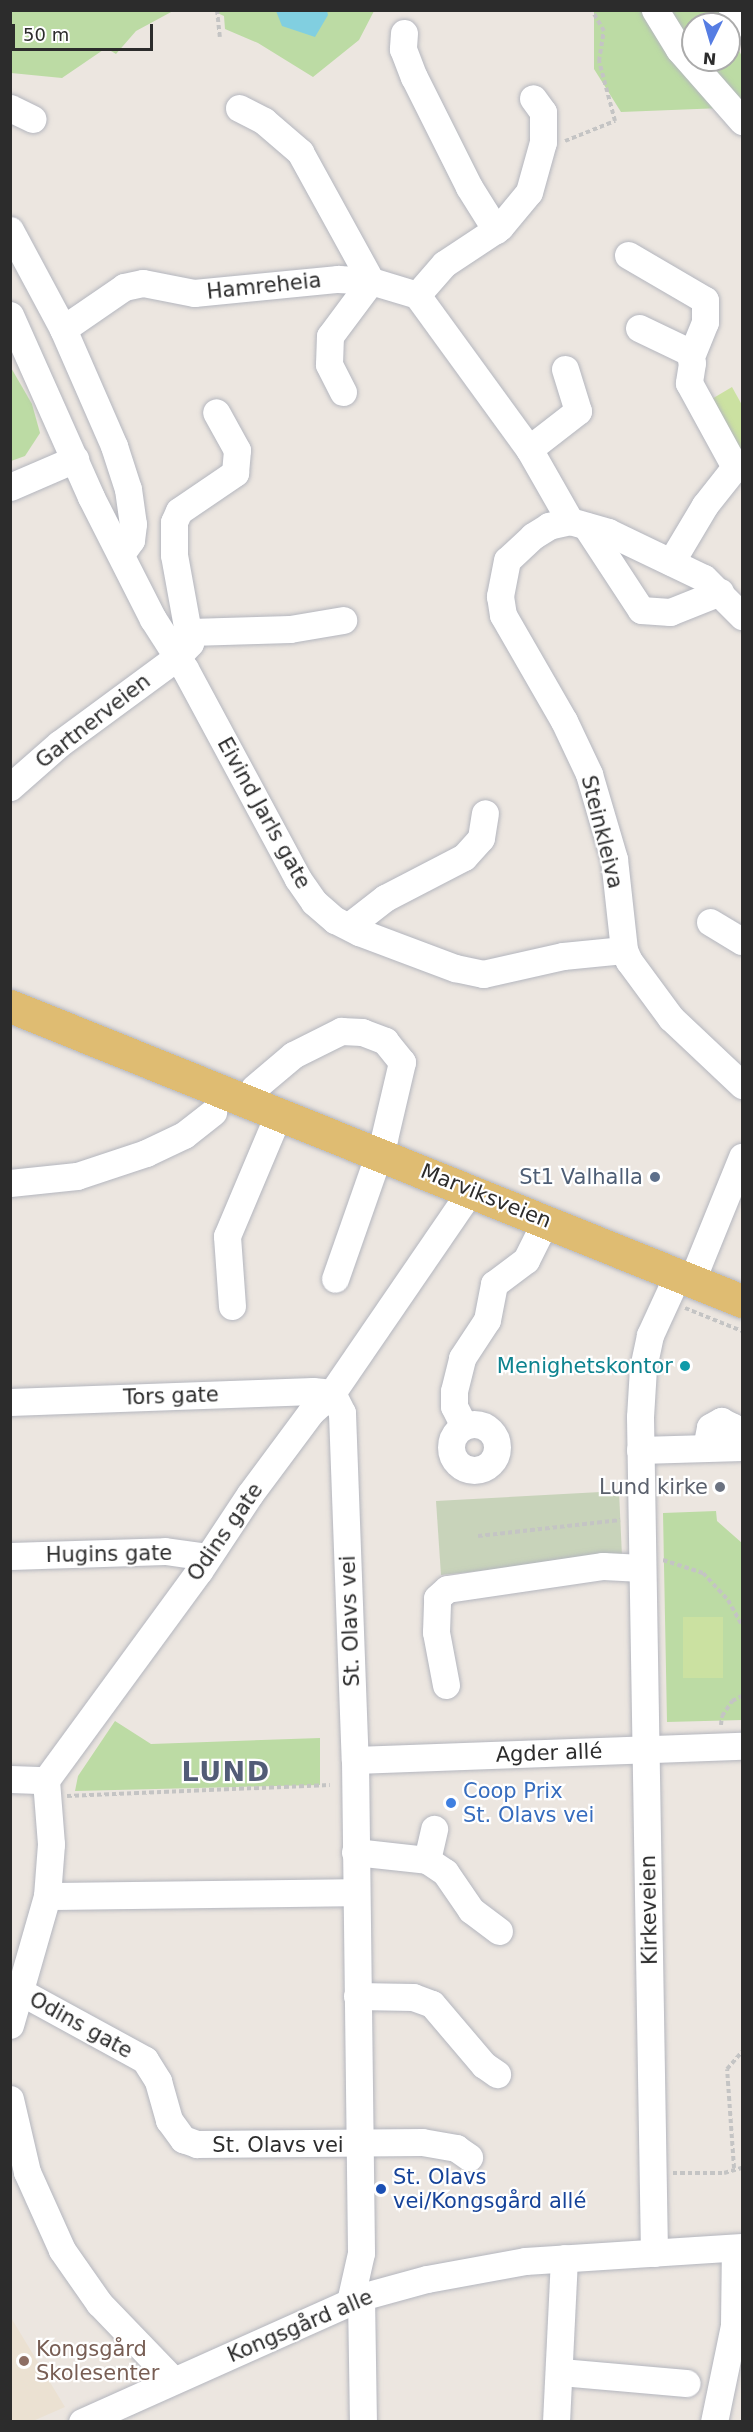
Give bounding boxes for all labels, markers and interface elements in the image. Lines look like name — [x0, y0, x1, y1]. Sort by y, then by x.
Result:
scale bar — [15, 12, 156, 50]
north arrow — [681, 12, 741, 72]
text: 50 m — [23, 24, 69, 45]
text: N — [702, 48, 717, 68]
street label: Hamreheia — [205, 267, 323, 305]
street label: Gartnerveien — [31, 669, 155, 773]
street label: Eivind Jarls gate — [212, 733, 316, 893]
street label: Steinkleiva — [576, 773, 628, 891]
street label: Marviksveien — [417, 1158, 555, 1234]
place label: St1 Valhalla — [519, 1164, 643, 1190]
marker: St1 Valhalla — [648, 1170, 662, 1184]
place label: Menighetskontor — [497, 1353, 673, 1379]
marker: Menighetskontor — [678, 1359, 692, 1373]
street label: Tors gate — [123, 1382, 219, 1410]
place label: Lund kirke — [599, 1474, 708, 1500]
street label: Odins gate — [182, 1478, 268, 1586]
marker: Lund kirke — [713, 1480, 727, 1494]
street label: Hugins gate — [46, 1540, 172, 1568]
street label: St. Olavs vei — [335, 1555, 365, 1687]
street label: Agder allé — [495, 1739, 603, 1767]
district label: LUND — [181, 1756, 271, 1788]
place label: Coop Prix St. Olavs vei — [463, 1778, 594, 1828]
marker: Coop Prix St. Olavs vei — [444, 1796, 458, 1810]
street label: Kirkeveien — [635, 1855, 663, 1965]
street label: Odins gate — [25, 1986, 137, 2064]
street label: St. Olavs vei — [212, 2132, 344, 2158]
place label: St. Olavs vei/Kongsgård allé — [393, 2164, 586, 2214]
marker: St. Olavs vei/Kongsgård allé — [374, 2182, 388, 2196]
street label: Kongsgård alle — [224, 2284, 376, 2368]
place label: Kongsgård Skolesenter — [36, 2336, 159, 2386]
marker: Kongsgård Skolesenter — [17, 2354, 31, 2368]

